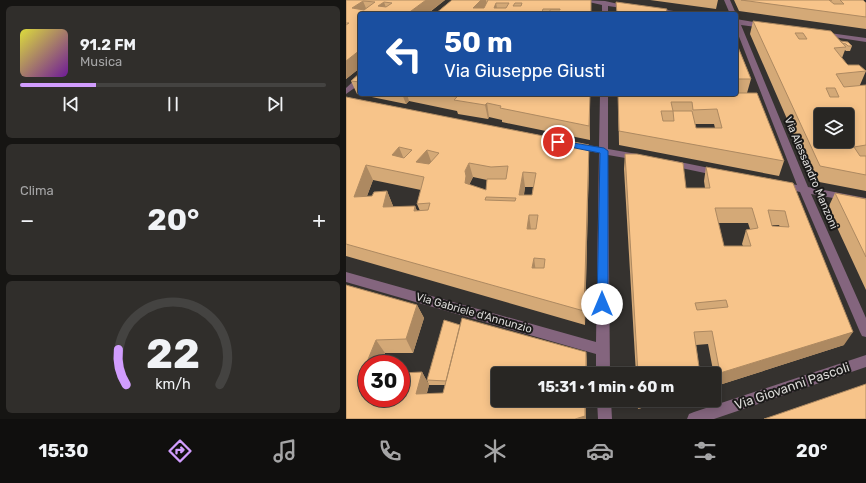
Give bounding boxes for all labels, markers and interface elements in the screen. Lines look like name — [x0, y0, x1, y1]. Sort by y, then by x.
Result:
text: 50 m — [444, 26, 513, 59]
icon: left — [378, 28, 430, 80]
text: 91.2 FM — [80, 36, 136, 54]
text: Musica — [80, 54, 122, 69]
text: Via Giuseppe Giusti — [444, 60, 605, 82]
icon: previous — [60, 93, 82, 115]
icon: pause — [162, 93, 184, 115]
icon: next — [264, 93, 286, 115]
map controls — [814, 108, 854, 148]
button: layers — [814, 108, 854, 148]
street label: Via Alessandro Manzoni — [781, 115, 841, 231]
pin — [541, 125, 575, 159]
icon: arrive — [547, 131, 569, 153]
text: Clima — [20, 183, 54, 198]
text: 20° — [147, 202, 199, 238]
text: − — [20, 207, 34, 234]
text: + — [312, 207, 326, 234]
position arrow — [581, 283, 623, 325]
street label: Via Gabriele d'Annunzio — [415, 290, 533, 336]
text: 22 — [146, 329, 200, 378]
speed limit sign: 30 — [358, 355, 410, 407]
street label: Via Giovanni Pascoli — [733, 359, 851, 413]
text: km/h — [155, 376, 191, 393]
text: 15:31 · 1 min · 60 m — [538, 378, 674, 396]
icon: directions — [166, 437, 194, 465]
icon: music — [271, 437, 299, 465]
icon: phone — [376, 437, 404, 465]
icon: climate — [481, 437, 509, 465]
icon: car — [586, 437, 614, 465]
icon: filters — [691, 437, 719, 465]
text: 15:30 — [39, 440, 88, 462]
text: 20° — [796, 440, 827, 462]

